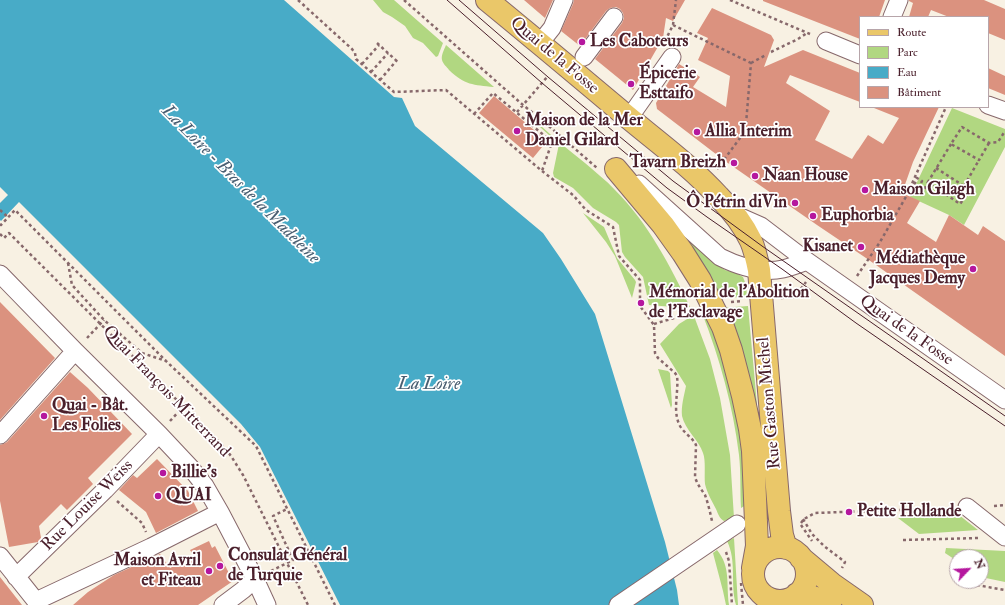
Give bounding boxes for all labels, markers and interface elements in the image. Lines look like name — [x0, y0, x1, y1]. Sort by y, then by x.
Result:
street label: Quai de la Fosse — [506, 13, 602, 99]
legend — [859, 16, 989, 108]
text: Route — [897, 25, 926, 40]
place label: Les Caboteurs — [590, 32, 688, 52]
marker: Les Caboteurs — [577, 37, 587, 47]
text: Parc — [897, 45, 918, 60]
place label: Épicerie Esttaifo — [639, 64, 696, 104]
text: Eau — [897, 65, 917, 80]
marker: Épicerie Esttaifo — [626, 79, 636, 89]
text: Bâtiment — [897, 85, 941, 100]
water label: La Loire - Bras de la Madeleine — [156, 101, 324, 269]
place label: Maison de la Mer Daniel Gilard — [525, 111, 643, 151]
place label: Allia Interim — [705, 122, 792, 142]
marker: Maison de la Mer Daniel Gilard — [512, 126, 522, 136]
marker: Allia Interim — [692, 127, 702, 137]
place label: Tavarn Breizh — [630, 153, 726, 173]
marker: Tavarn Breizh — [729, 158, 739, 168]
place label: Naan House — [763, 166, 848, 186]
marker: Naan House — [750, 171, 760, 181]
place label: Maison Gilagh — [873, 180, 975, 200]
marker: Maison Gilagh — [860, 185, 870, 195]
place label: Ô Pétrin diVin — [686, 193, 787, 213]
marker: Ô Pétrin diVin — [790, 198, 800, 208]
place label: Euphorbia — [821, 206, 894, 226]
marker: Euphorbia — [808, 211, 818, 221]
place label: Kisanet — [802, 237, 853, 257]
marker: Kisanet — [856, 242, 866, 252]
place label: Médiathèque Jacques Demy — [869, 249, 965, 289]
marker: Médiathèque Jacques Demy — [968, 264, 978, 274]
place label: Mémorial de l’Abolition de l’Esclavage — [649, 283, 809, 323]
street label: Quai de la Fosse — [855, 291, 957, 371]
marker: Mémorial de l’Abolition de l’Esclavage — [636, 298, 646, 308]
street label: Quai François Mitterrand — [98, 322, 234, 462]
street label: Rue Gaston Michel — [754, 336, 786, 470]
water label: La Loire — [398, 374, 460, 396]
place label: Quai - Bât. Les Folies — [52, 396, 128, 436]
marker: Quai - Bât. Les Folies — [39, 411, 49, 421]
street label: Rue Louise Weiss — [38, 456, 138, 556]
place label: Billie's — [171, 463, 217, 483]
marker: Billie's — [158, 468, 168, 478]
place label: QUAI — [166, 486, 212, 506]
marker: QUAI — [153, 491, 163, 501]
place label: Petite Hollande — [857, 502, 961, 522]
marker: Petite Hollande — [844, 507, 854, 517]
place label: Consulat Général de Turquie — [228, 546, 347, 586]
north arrow — [949, 549, 989, 589]
place label: Maison Avril et Fiteau — [114, 551, 201, 591]
text: N — [971, 557, 987, 571]
marker: Consulat Général de Turquie — [215, 561, 225, 571]
marker: Maison Avril et Fiteau — [204, 566, 214, 576]

